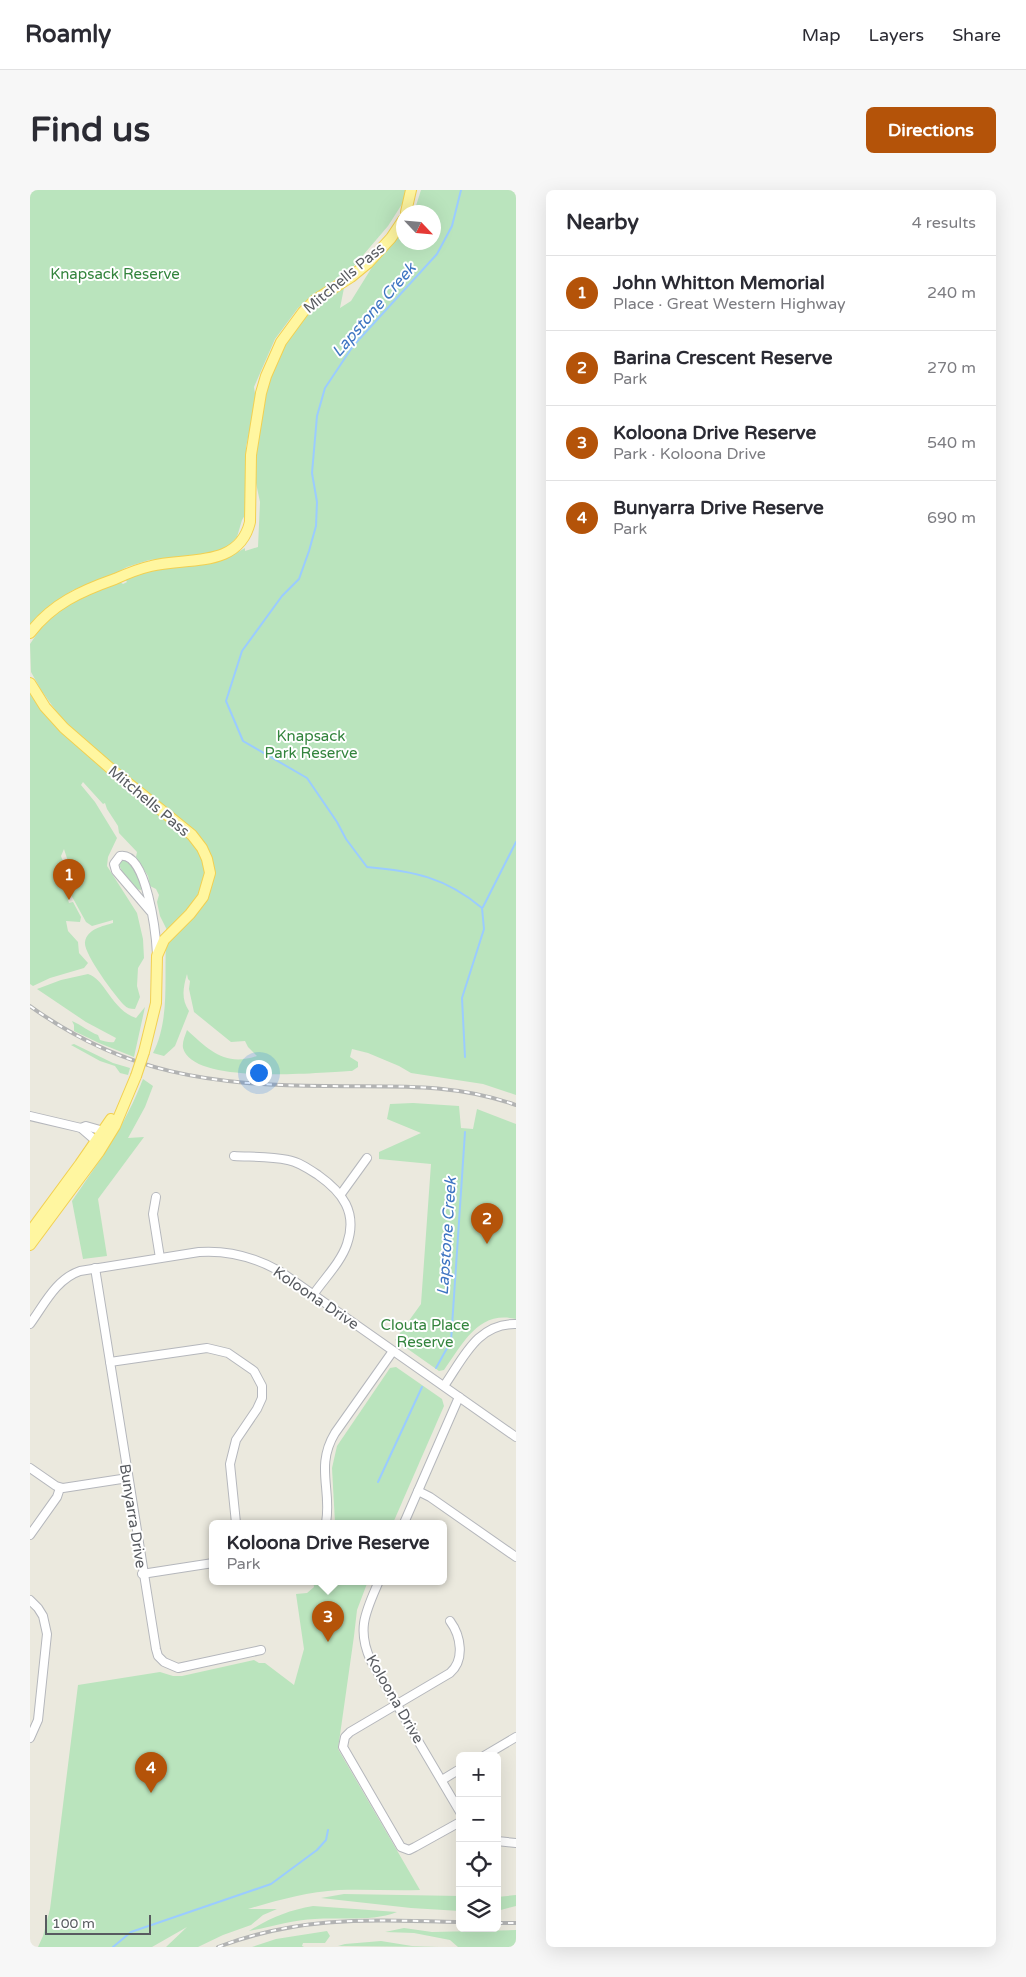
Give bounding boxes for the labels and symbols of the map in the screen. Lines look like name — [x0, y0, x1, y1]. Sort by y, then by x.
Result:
north arrow — [396, 205, 441, 250]
street label: Mitchells Pass — [300, 239, 388, 317]
water label: Lapstone Creek — [328, 258, 421, 361]
park label: Knapsack Reserve — [50, 265, 180, 283]
park label: Knapsack Park Reserve — [265, 727, 357, 762]
street label: Mitchells Pass — [105, 762, 193, 840]
pin: 1 — [53, 859, 85, 900]
your location — [246, 1060, 272, 1086]
water label: Lapstone Creek — [433, 1175, 461, 1296]
pin: 2 — [471, 1203, 503, 1244]
street label: Koloona Drive — [270, 1263, 362, 1333]
park label: Clouta Place Reserve — [380, 1316, 470, 1351]
street label: Bunyarra Drive — [116, 1462, 150, 1570]
pin: 3 — [312, 1601, 344, 1642]
street label: Koloona Drive — [362, 1651, 428, 1747]
pin: 4 — [135, 1752, 167, 1793]
scale bar — [45, 1912, 151, 1935]

